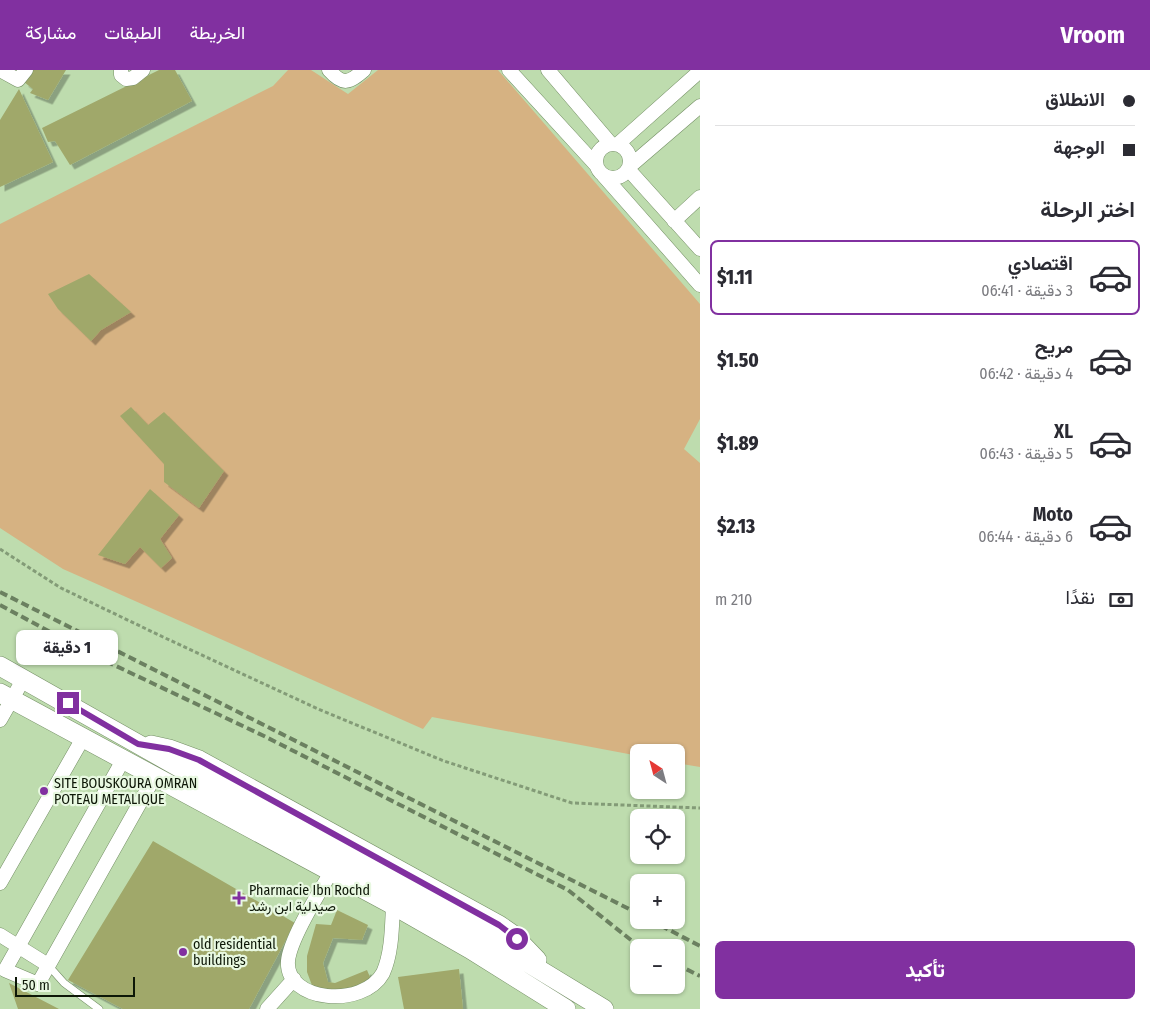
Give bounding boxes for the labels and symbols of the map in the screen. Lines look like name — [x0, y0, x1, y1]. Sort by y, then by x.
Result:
callout: 1 دقيقة — [17, 630, 119, 666]
route end — [57, 692, 79, 714]
north arrow — [630, 744, 685, 799]
place label: SITE BOUSKOURA OMRAN POTEAU METALIQUE — [54, 775, 197, 808]
marker: SITE BOUSKOURA OMRAN POTEAU METALIQUE — [38, 785, 50, 797]
place label: Pharmacie Ibn Rochd صيدلية ابن رشد — [249, 882, 370, 915]
marker: Pharmacie Ibn Rochd صيدلية ابن رشد — [233, 892, 245, 904]
route start — [506, 928, 528, 950]
place label: old residential buildings — [193, 936, 276, 969]
marker: old residential buildings — [177, 946, 189, 958]
scale bar — [15, 974, 135, 997]

